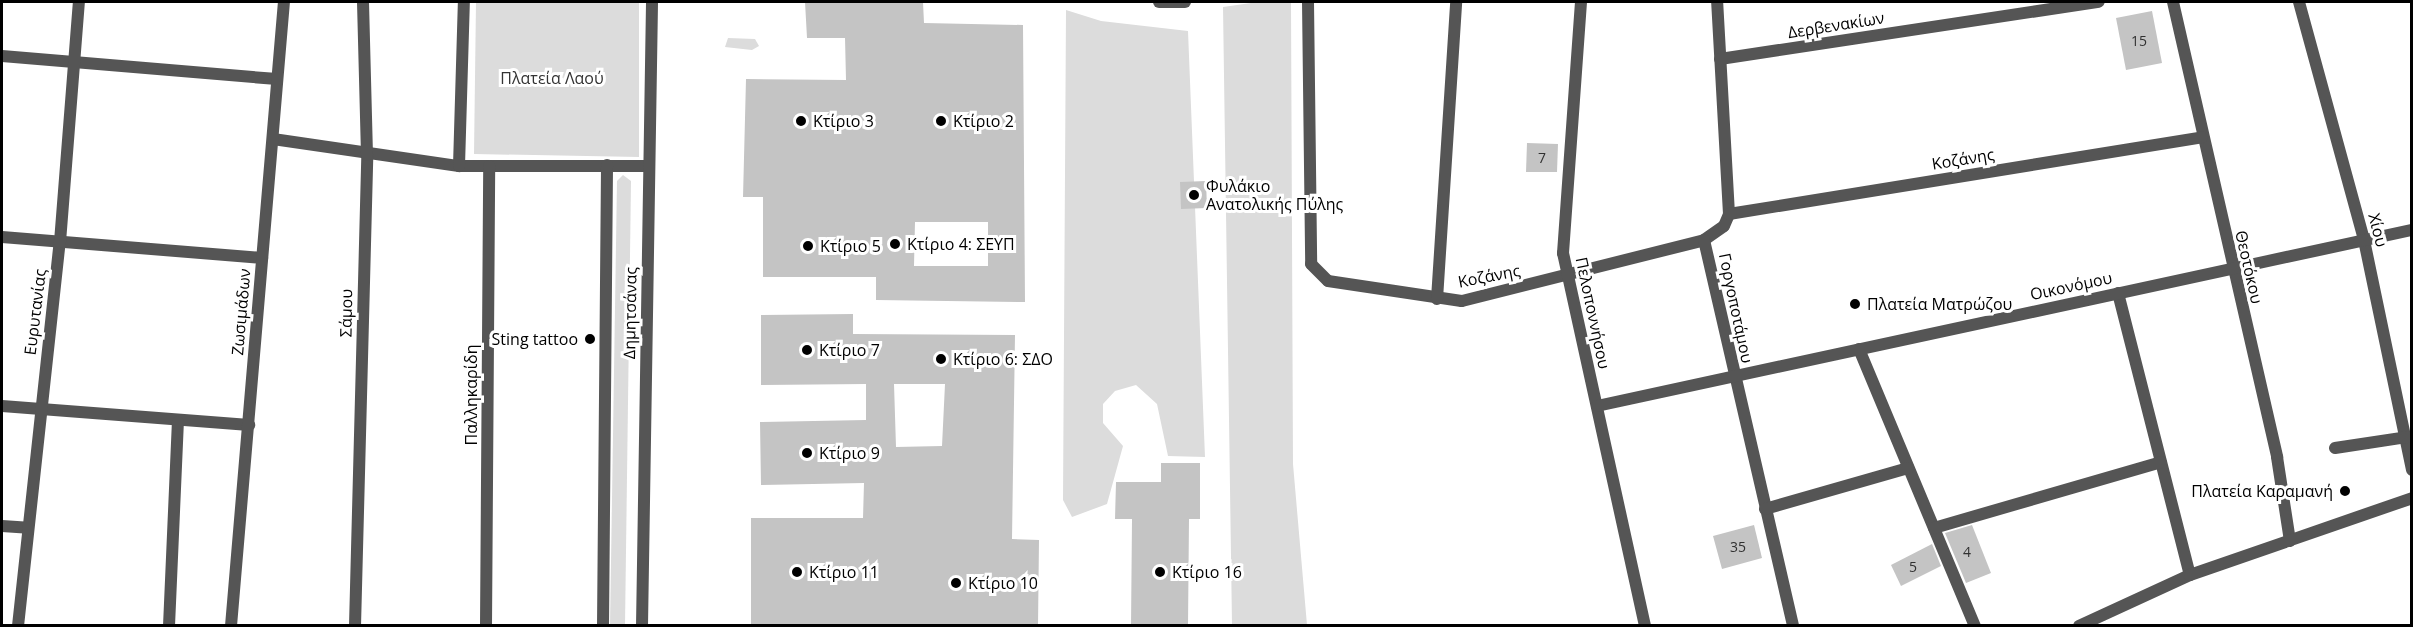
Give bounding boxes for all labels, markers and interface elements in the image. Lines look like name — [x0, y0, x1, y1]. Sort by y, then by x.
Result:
street label: Δερβενακίων — [1786, 8, 1886, 42]
house number: 15 — [2131, 33, 2147, 49]
park label: Πλατεία Λαού — [500, 68, 604, 88]
place label: Κτίριο 3 — [813, 111, 874, 131]
place label: Κτίριο 2 — [953, 111, 1014, 131]
marker: Κτίριο 3 — [794, 114, 808, 128]
marker: Κτίριο 2 — [934, 114, 948, 128]
street label: Κοζάνης — [1930, 145, 1996, 173]
house number: 7 — [1538, 150, 1546, 166]
place label: Φυλάκιο Ανατολικής Πύλης — [1206, 176, 1343, 214]
marker: Φυλάκιο Ανατολικής Πύλης — [1187, 188, 1201, 202]
street label: Χίου — [2365, 211, 2391, 249]
street label: Θεοτόκου — [2231, 228, 2267, 306]
place label: Κτίριο 4: ΣΕΥΠ — [907, 234, 1015, 254]
place label: Κτίριο 5 — [820, 236, 881, 256]
marker: Κτίριο 4: ΣΕΥΠ — [888, 237, 902, 251]
marker: Κτίριο 5 — [801, 239, 815, 253]
street label: Γοργοποτάμου — [1715, 251, 1757, 365]
street label: Πελοποννήσου — [1572, 255, 1614, 371]
street label: Κοζάνης — [1456, 261, 1522, 291]
street label: Δημητσάνας — [620, 267, 640, 359]
street label: Ευρυτανίας — [20, 268, 50, 356]
street label: Ζωσιμάδων — [228, 268, 254, 356]
street label: Οικονόμου — [2028, 268, 2114, 304]
street label: Σάμου — [336, 289, 356, 337]
place label: Πλατεία Ματρώζου — [1867, 294, 2012, 314]
marker: Πλατεία Ματρώζου — [1848, 297, 1862, 311]
place label: Sting tattoo — [492, 329, 578, 349]
marker: Sting tattoo — [583, 332, 597, 346]
place label: Κτίριο 7 — [819, 340, 880, 360]
marker: Κτίριο 7 — [800, 343, 814, 357]
street label: Παλληκαρίδη — [461, 344, 481, 446]
place label: Κτίριο 6: ΣΔΟ — [953, 349, 1053, 369]
marker: Κτίριο 6: ΣΔΟ — [934, 352, 948, 366]
place label: Κτίριο 9 — [819, 443, 880, 463]
marker: Κτίριο 9 — [800, 446, 814, 460]
place label: Πλατεία Καραμανή — [2191, 481, 2333, 501]
marker: Πλατεία Καραμανή — [2338, 484, 2352, 498]
house number: 35 — [1730, 539, 1746, 555]
house number: 4 — [1963, 544, 1971, 560]
house number: 5 — [1909, 559, 1917, 575]
place label: Κτίριο 11 — [809, 562, 879, 582]
place label: Κτίριο 16 — [1172, 562, 1242, 582]
marker: Κτίριο 11 — [790, 565, 804, 579]
marker: Κτίριο 16 — [1153, 565, 1167, 579]
place label: Κτίριο 10 — [968, 573, 1038, 593]
marker: Κτίριο 10 — [949, 576, 963, 590]

